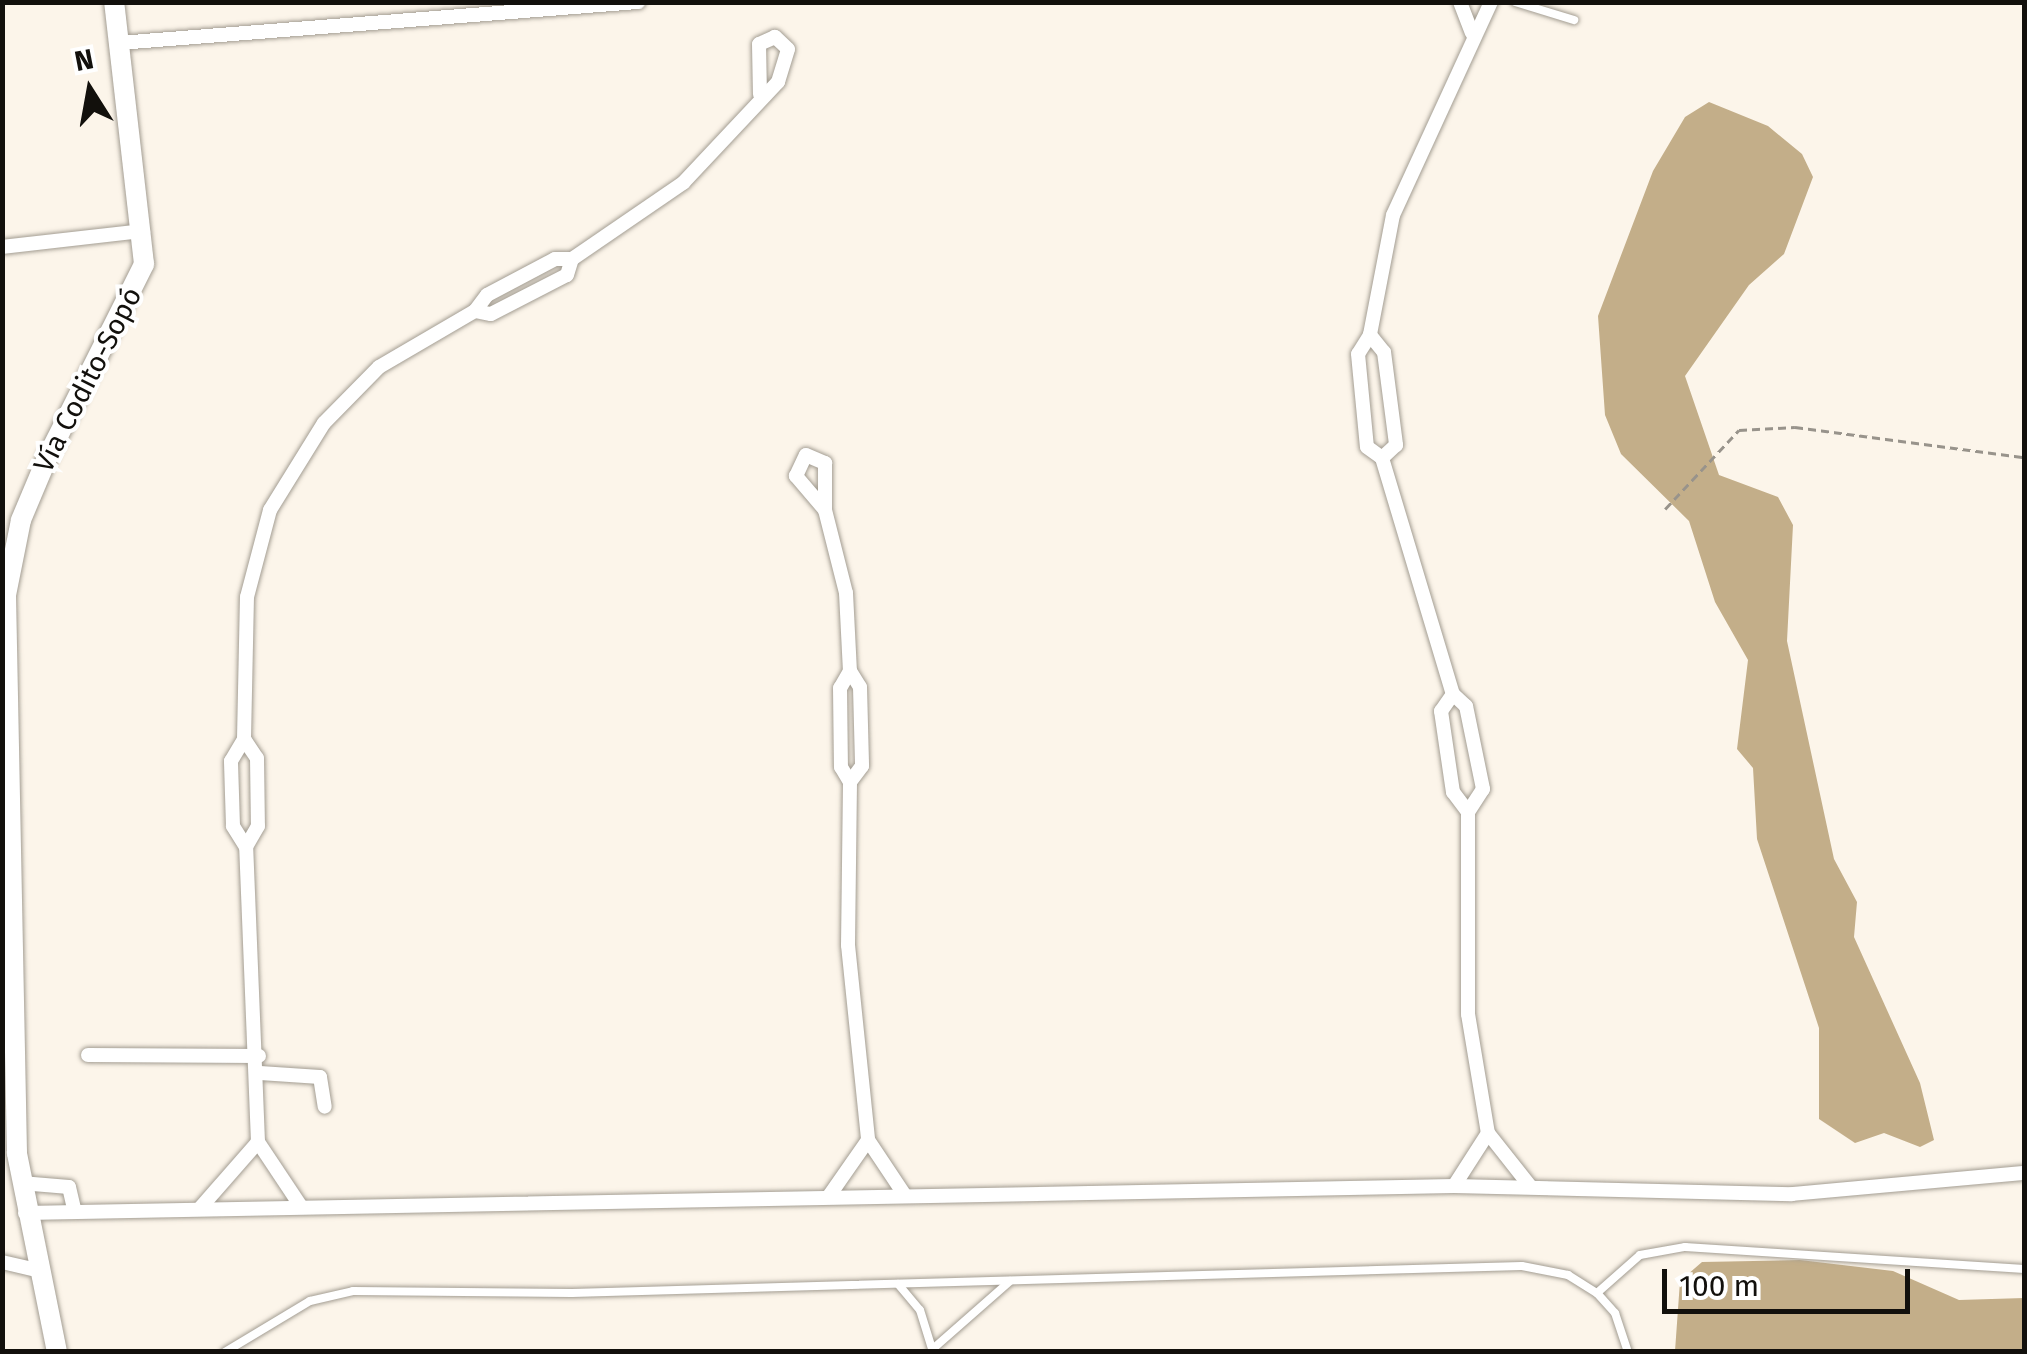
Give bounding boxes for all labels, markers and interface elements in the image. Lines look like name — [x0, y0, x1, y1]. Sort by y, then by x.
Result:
north arrow — [40, 40, 140, 140]
text: N — [72, 42, 96, 78]
street label: Vía Codito-Sopó — [27, 282, 149, 478]
scale bar — [1667, 1249, 1914, 1311]
text: 100 m — [1679, 1268, 1759, 1304]

